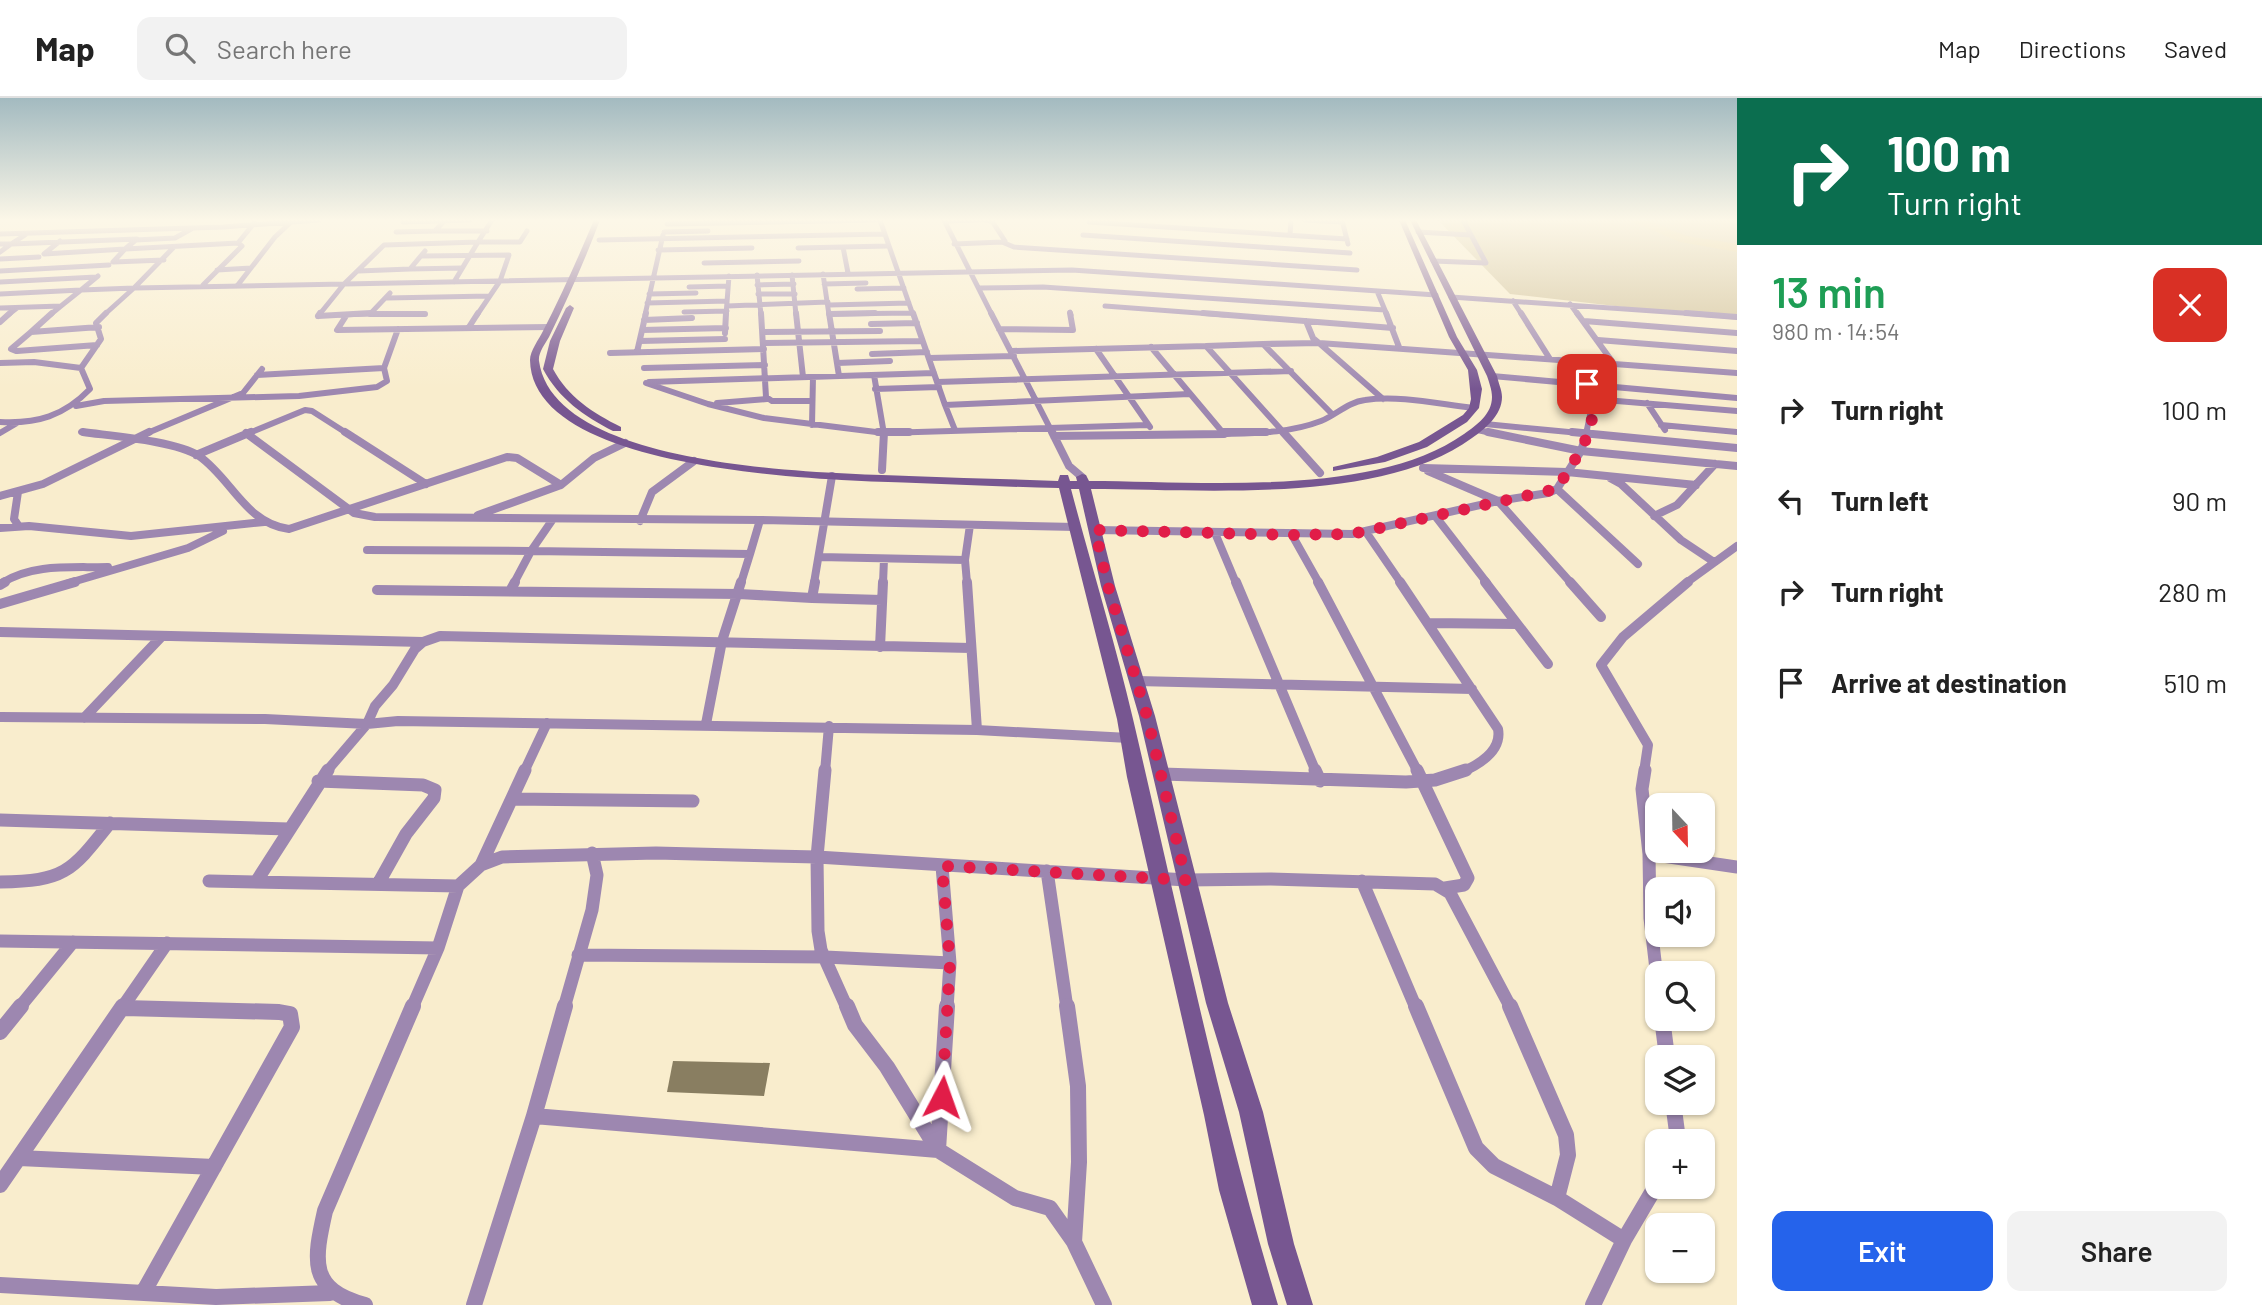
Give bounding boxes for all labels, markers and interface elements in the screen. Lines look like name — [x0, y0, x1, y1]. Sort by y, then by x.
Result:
search box — [137, 17, 627, 80]
text: Map — [35, 28, 95, 68]
icon: search — [161, 29, 199, 67]
text: Search here — [217, 33, 352, 64]
text: Map — [1938, 34, 1981, 63]
text: Directions — [2019, 34, 2126, 63]
text: Saved — [2164, 34, 2227, 63]
text: 100 m — [1887, 123, 2011, 182]
icon: right — [1772, 126, 1863, 217]
text: Turn right — [1887, 183, 2022, 221]
text: 13 min — [1772, 266, 1886, 316]
button: close — [2153, 268, 2227, 342]
text: 980 m · 14:54 — [1772, 317, 1900, 345]
pin — [1557, 354, 1617, 414]
icon: arrive — [1568, 365, 1606, 403]
icon: right — [1772, 391, 1810, 429]
text: Turn right — [1831, 394, 1944, 425]
text: 100 m — [2162, 394, 2227, 425]
icon: left — [1772, 482, 1810, 520]
text: Turn left — [1831, 485, 1929, 516]
text: 90 m — [2172, 485, 2227, 516]
icon: right — [1772, 573, 1810, 611]
text: Turn right — [1831, 576, 1944, 607]
text: 280 m — [2158, 576, 2227, 607]
icon: arrive — [1772, 664, 1810, 702]
text: Arrive at destination — [1831, 667, 2067, 698]
text: 510 m — [2164, 667, 2227, 698]
north arrow — [1645, 793, 1715, 863]
map controls — [1645, 793, 1715, 1283]
button: sound — [1645, 877, 1715, 947]
button: search — [1645, 961, 1715, 1031]
button: layers — [1645, 1045, 1715, 1115]
position arrow — [905, 1060, 979, 1134]
button: + — [1645, 1129, 1715, 1199]
button: Exit — [1772, 1211, 1993, 1291]
button: Share — [2007, 1211, 2227, 1291]
button: − — [1645, 1213, 1715, 1283]

